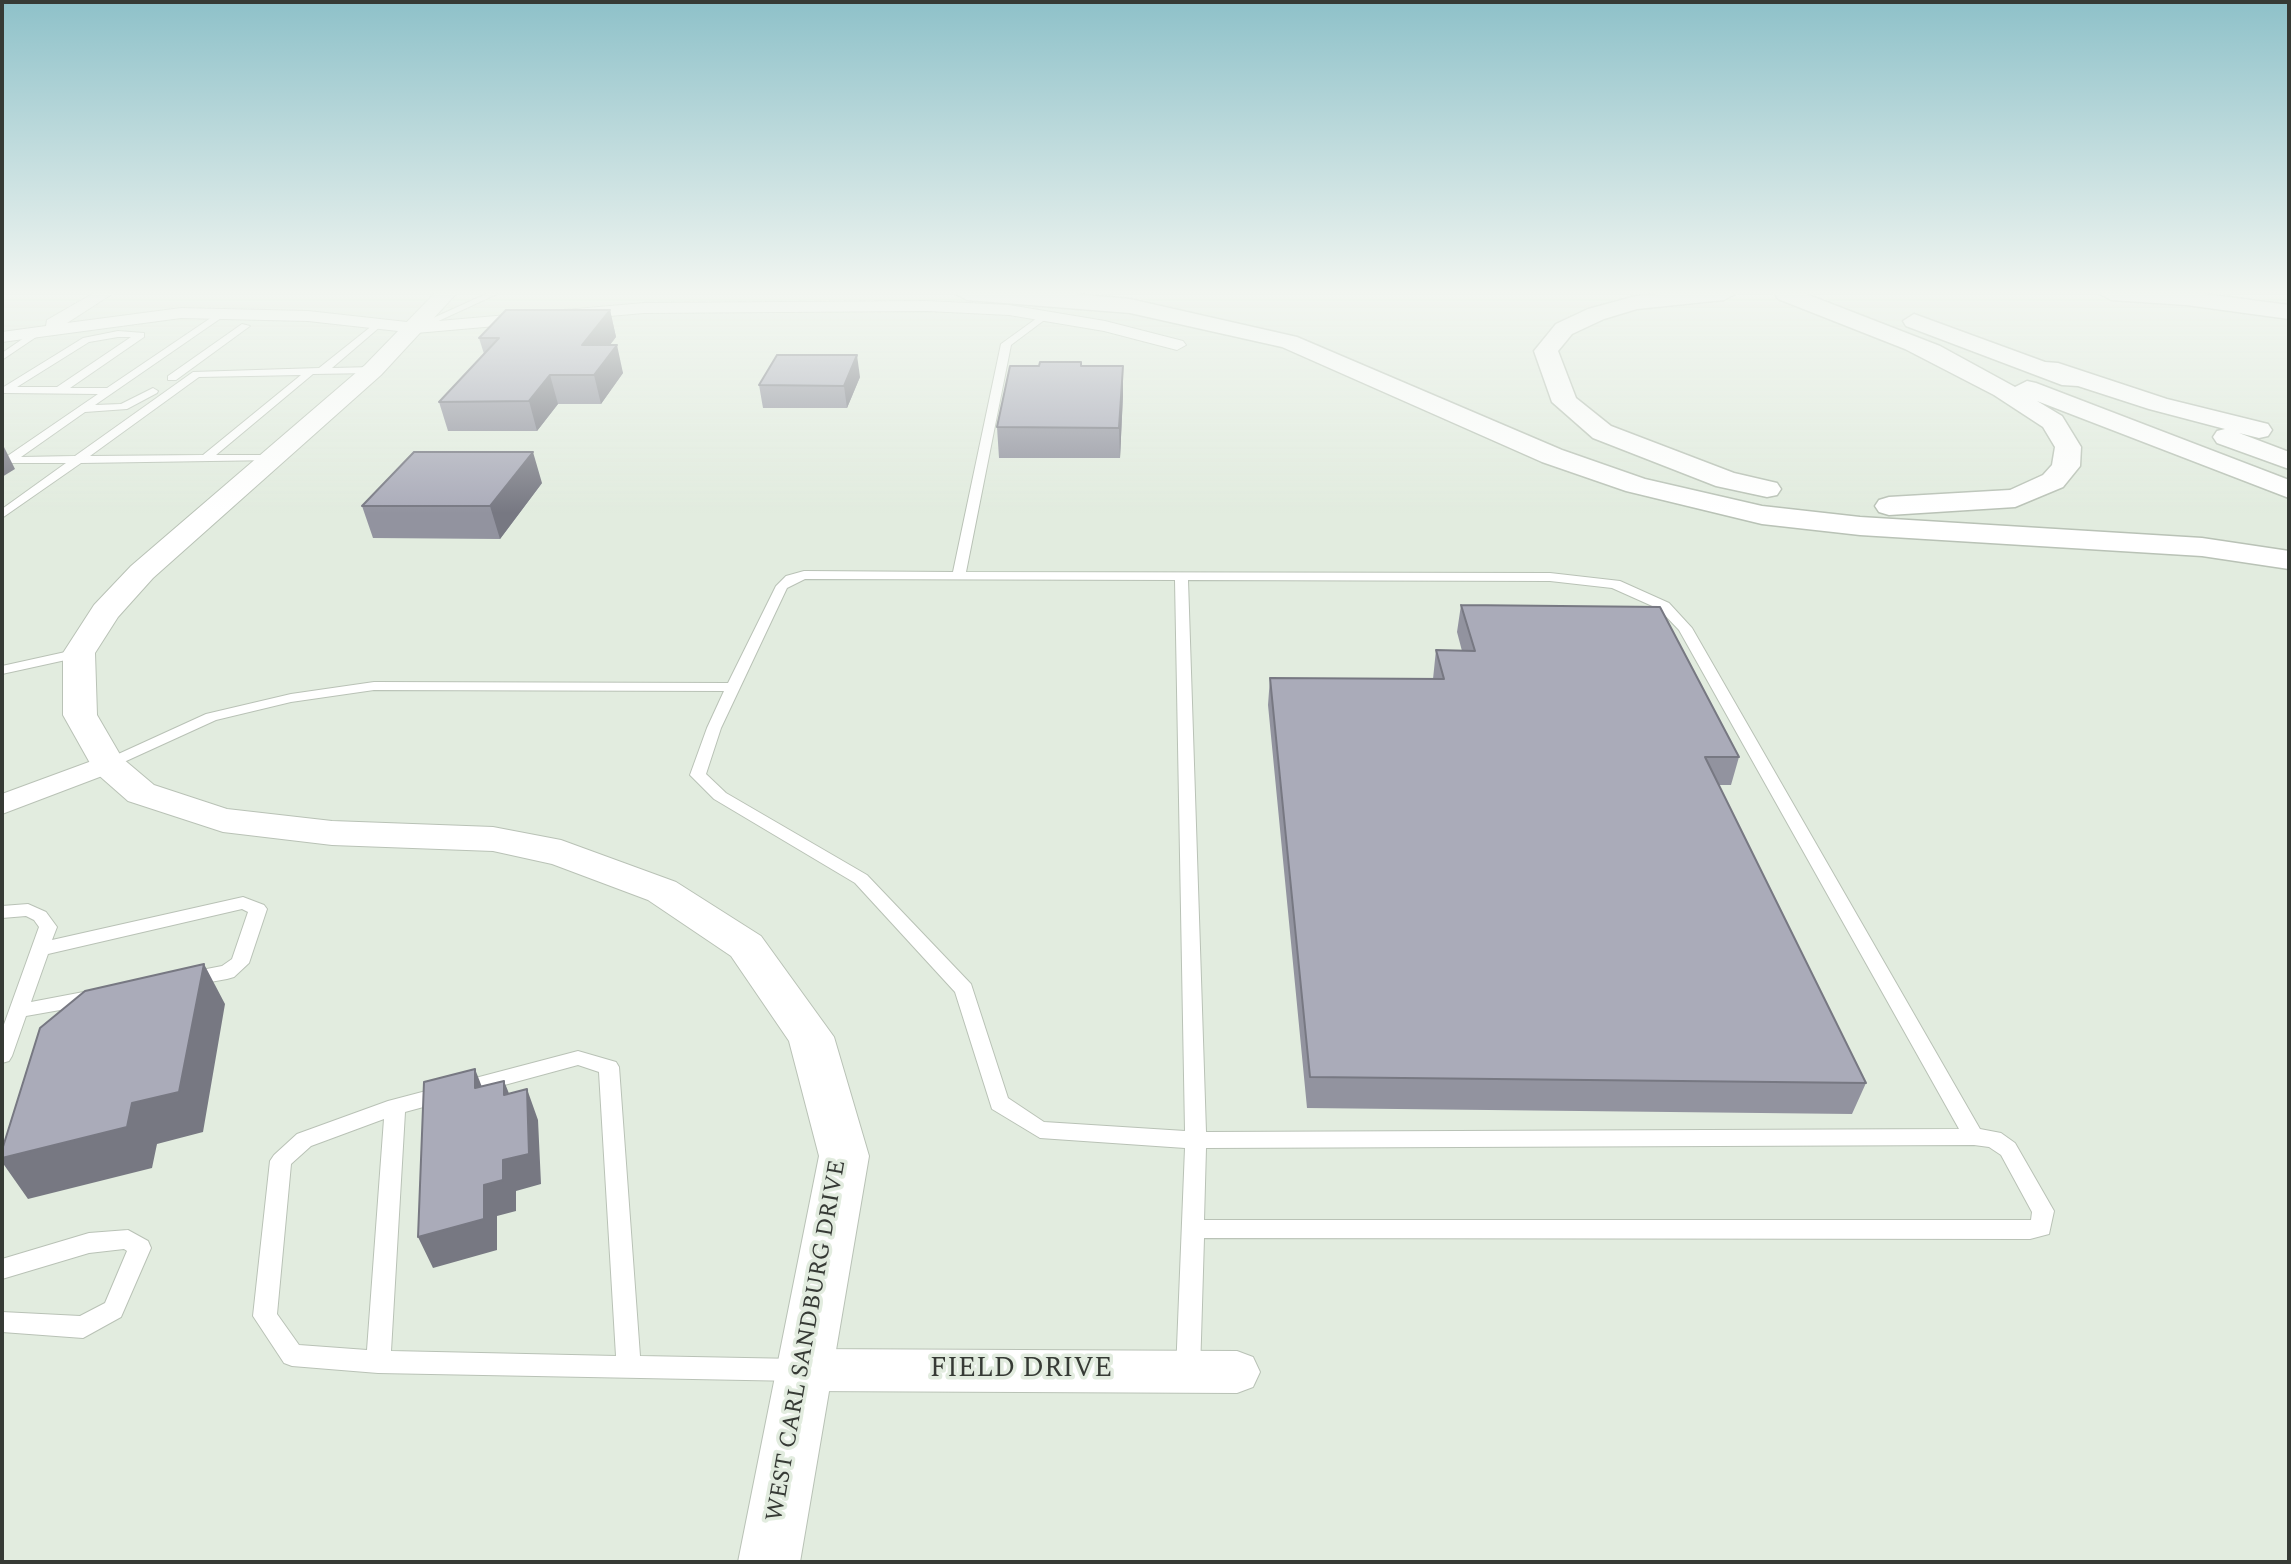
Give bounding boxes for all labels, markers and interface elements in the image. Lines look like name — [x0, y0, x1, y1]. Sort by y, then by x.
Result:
street label: WEST CARL SANDBURG DRIVE — [762, 1158, 854, 1524]
street label: FIELD DRIVE — [930, 1354, 1112, 1388]

